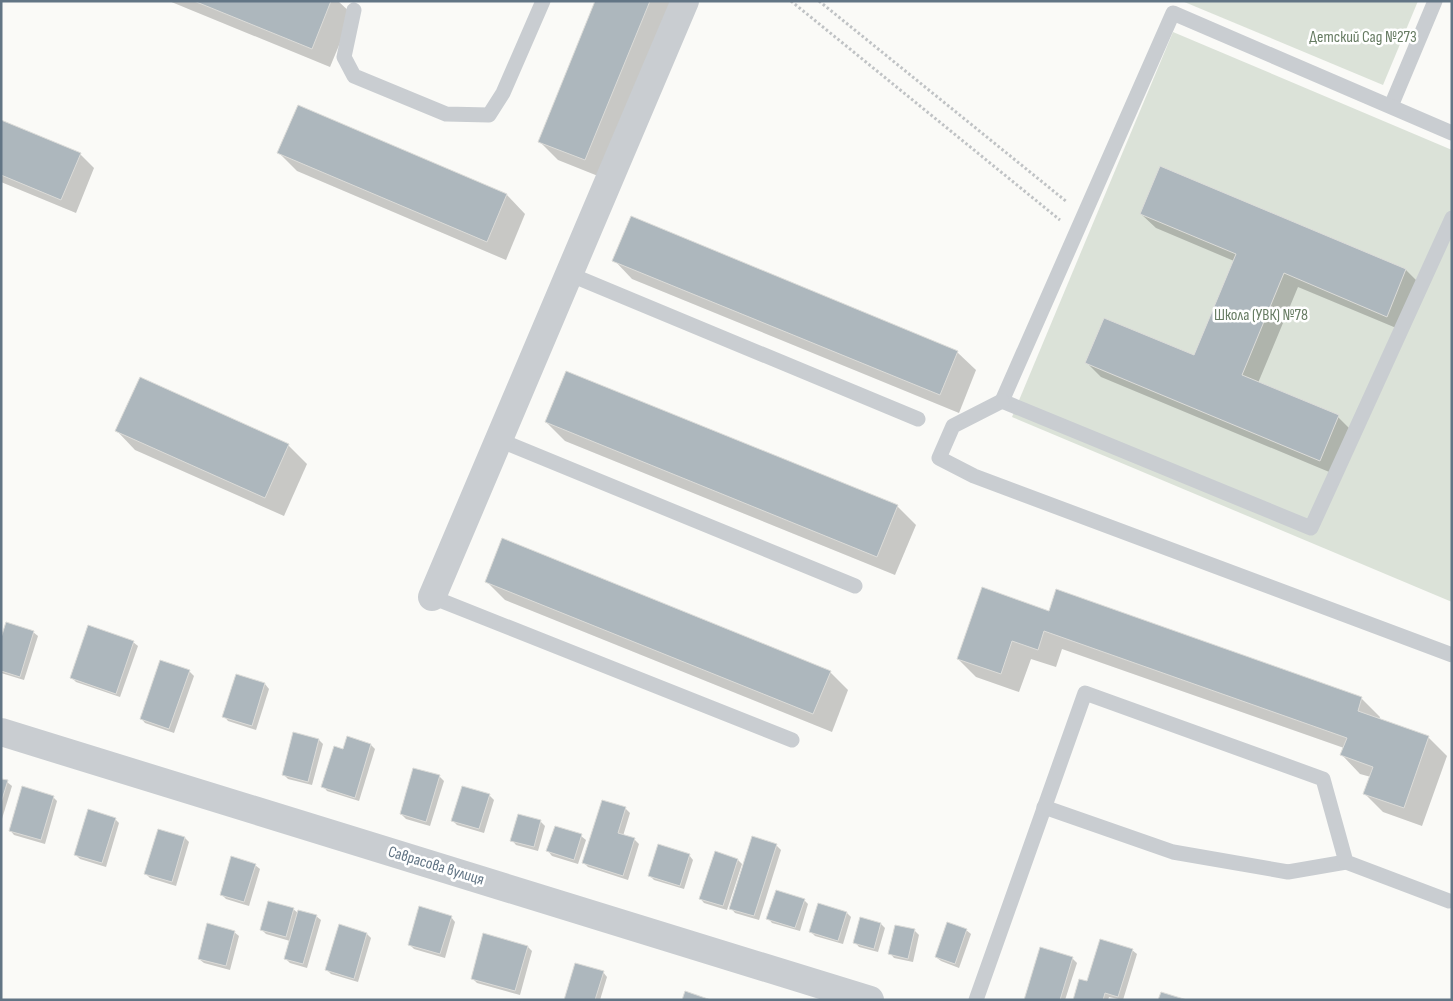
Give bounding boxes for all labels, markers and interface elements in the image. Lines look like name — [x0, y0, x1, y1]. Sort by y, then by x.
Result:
park label: Детский Сад №273 — [1309, 28, 1417, 47]
park label: Школа (УВК) №78 — [1214, 306, 1308, 325]
street label: Саврасова вулиця — [386, 842, 486, 890]

